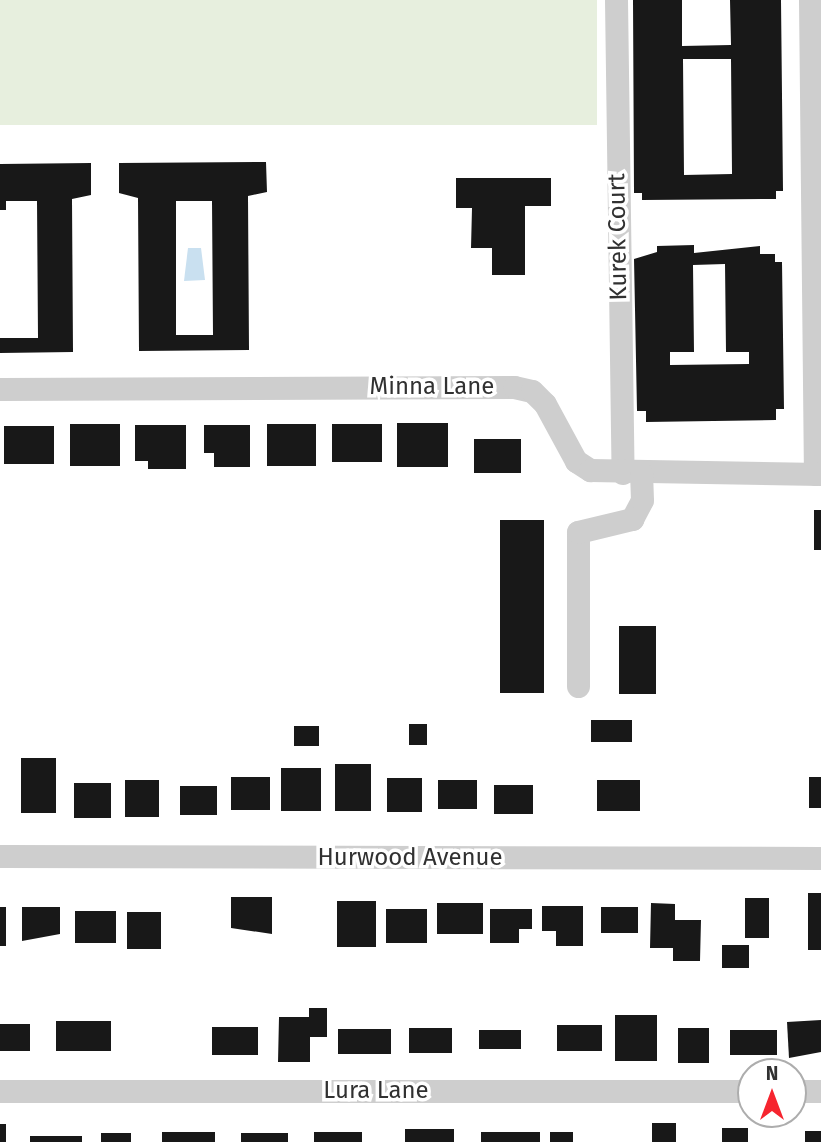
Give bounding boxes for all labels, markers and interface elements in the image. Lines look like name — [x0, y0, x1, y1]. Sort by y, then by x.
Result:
street label: Kurek Court — [602, 173, 634, 301]
street label: Minna Lane — [370, 373, 494, 401]
street label: Hurwood Avenue — [317, 844, 503, 872]
north arrow — [737, 1058, 807, 1128]
text: N — [766, 1062, 778, 1085]
street label: Lura Lane — [323, 1077, 429, 1105]

